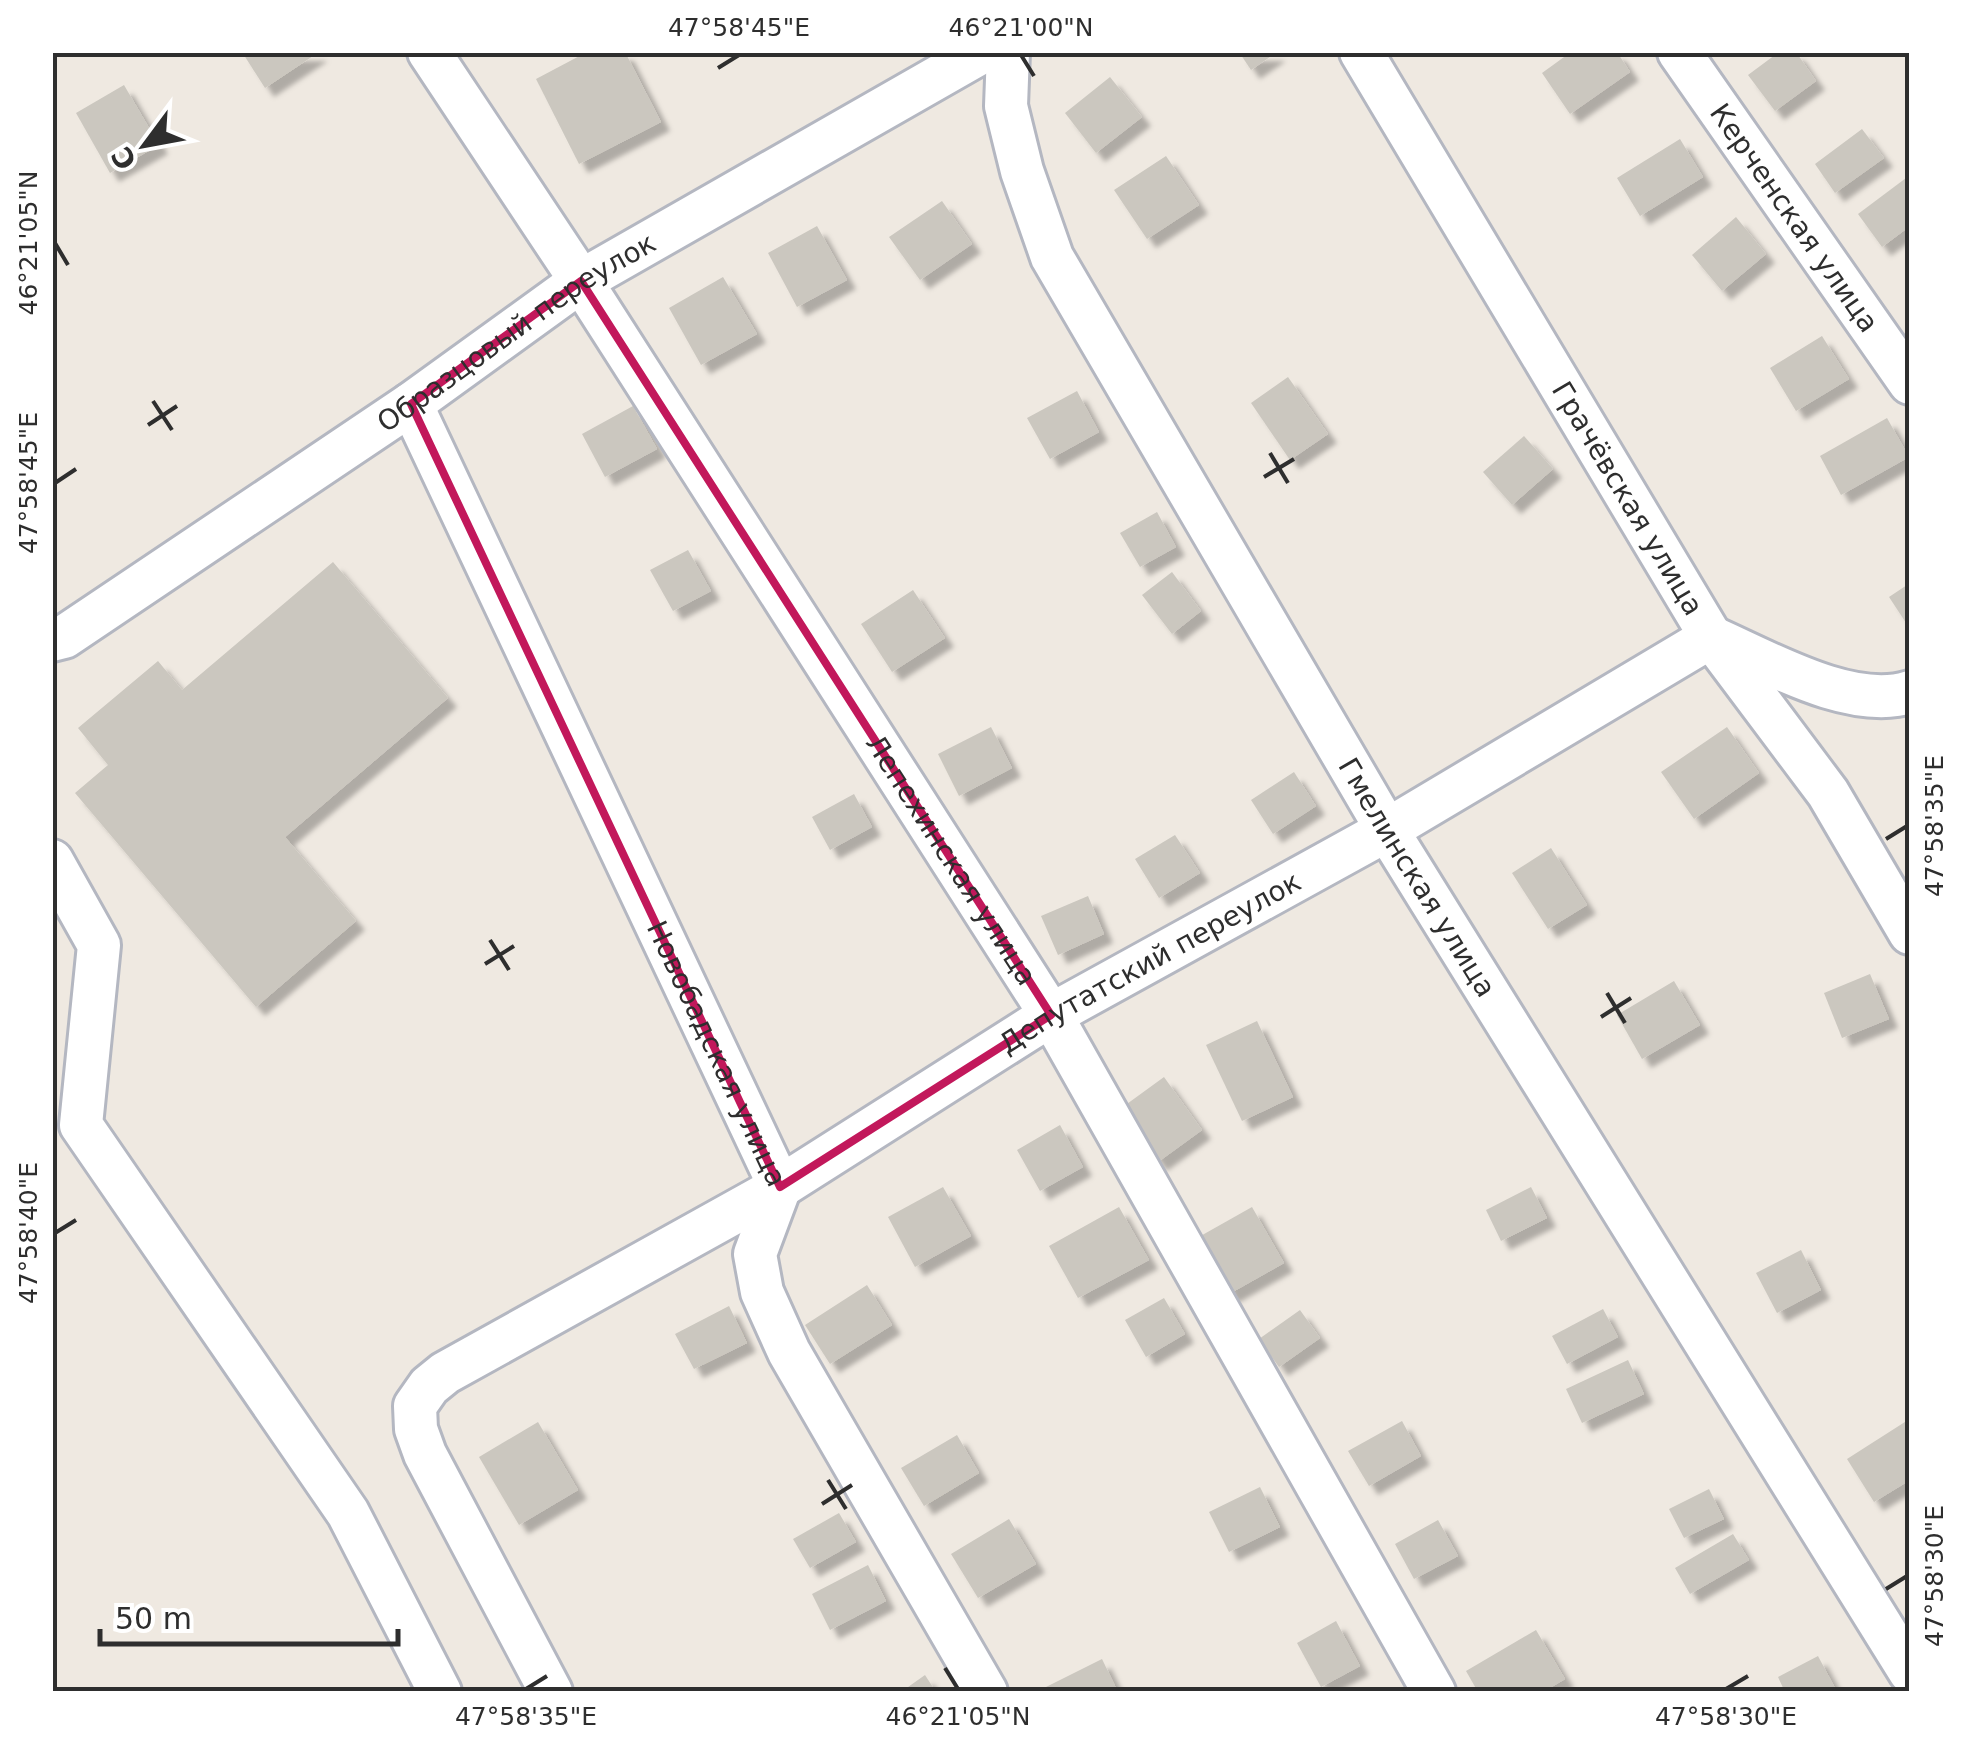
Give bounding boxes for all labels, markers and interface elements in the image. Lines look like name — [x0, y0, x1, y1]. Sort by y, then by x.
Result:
text: 47°58'45"E — [668, 13, 810, 42]
text: 46°21'00"N — [948, 13, 1094, 42]
north arrow — [95, 95, 195, 195]
street label: Керченская улица — [1703, 97, 1885, 339]
text: С — [105, 141, 144, 175]
text: 46°21'05"N — [14, 170, 43, 316]
street label: Образцовый переулок — [371, 226, 661, 439]
street label: Грачёвская улица — [1545, 376, 1710, 621]
text: 47°58'45"E — [14, 412, 43, 554]
street label: Лепехинская улица — [859, 728, 1044, 991]
street label: Гмелинская улица — [1332, 752, 1503, 1003]
text: 47°58'35"E — [1920, 755, 1949, 897]
street label: Депутатский переулок — [993, 865, 1306, 1061]
street label: Новобадская улица — [640, 916, 793, 1192]
text: 47°58'40"E — [14, 1162, 43, 1304]
text: 47°58'30"E — [1920, 1505, 1949, 1647]
scale bar — [100, 1584, 398, 1646]
text: 50 m — [115, 1601, 192, 1636]
text: 47°58'35"E — [455, 1702, 597, 1731]
text: 46°21'05"N — [885, 1702, 1031, 1731]
text: 47°58'30"E — [1655, 1702, 1797, 1731]

